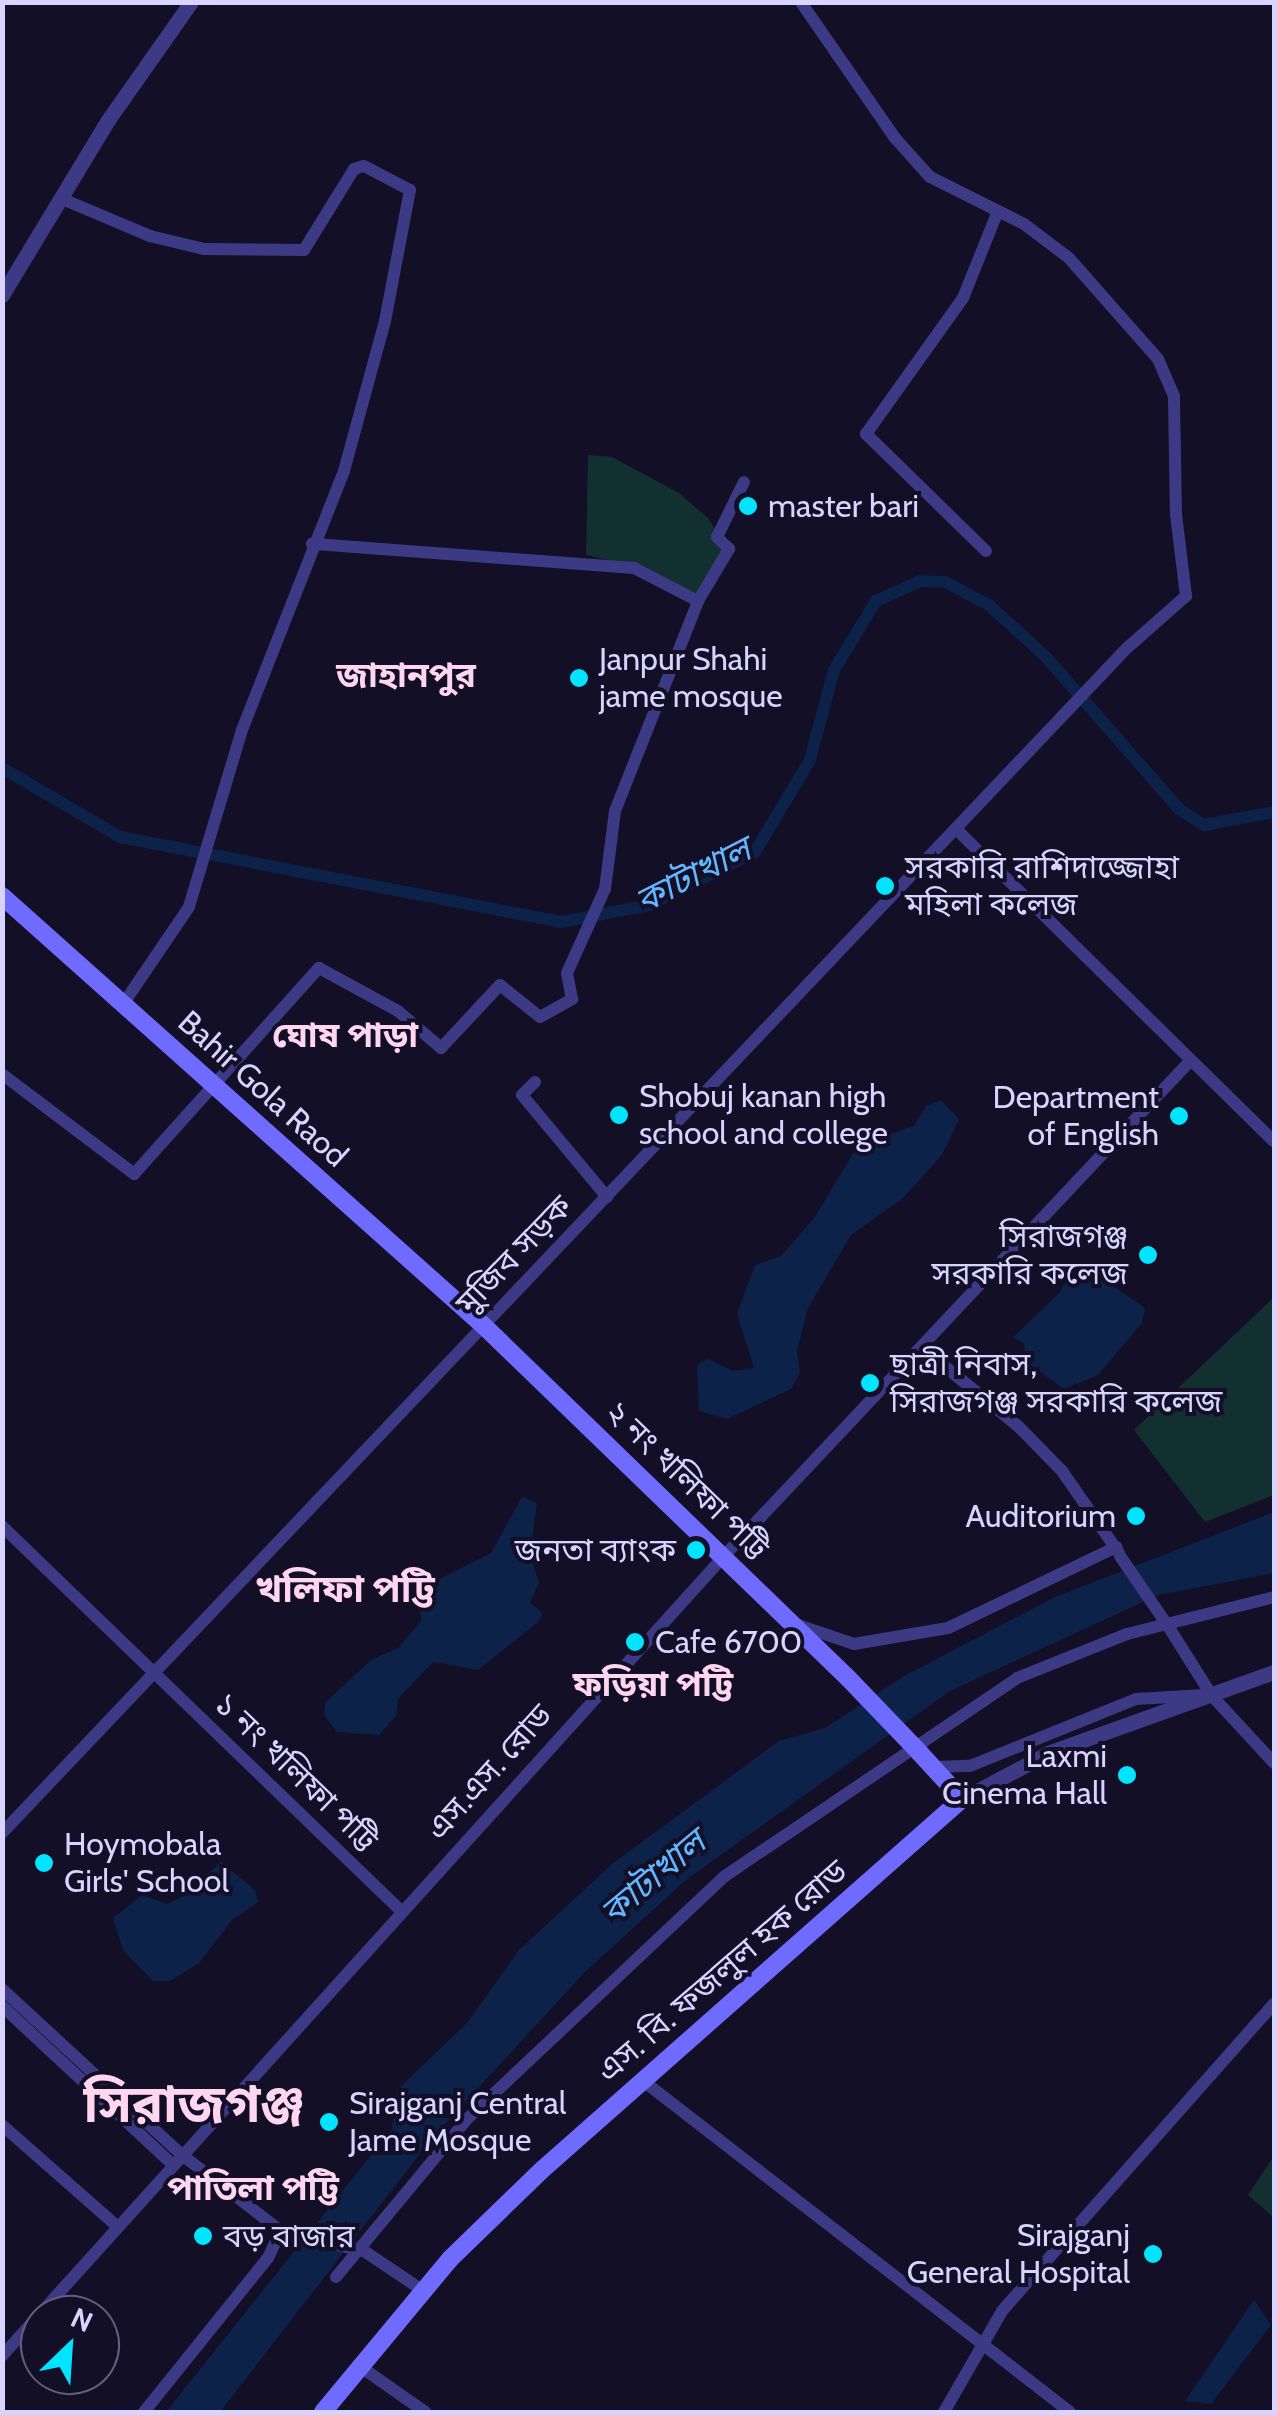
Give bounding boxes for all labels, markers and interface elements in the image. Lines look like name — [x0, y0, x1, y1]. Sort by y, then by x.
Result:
place label: master bari — [768, 487, 919, 525]
marker: master bari — [737, 495, 759, 517]
place label: Janpur Shahi jame mosque — [599, 641, 783, 716]
district label: জাহানপুর — [336, 654, 476, 696]
marker: Janpur Shahi jame mosque — [568, 667, 590, 689]
water label: কাটাখাল — [628, 828, 758, 922]
place label: সরকারি রাশিদাজ্জোহা মহিলা কলেজ — [905, 849, 1179, 924]
marker: সরকারি রাশিদাজ্জোহা মহিলা কলেজ — [874, 875, 896, 897]
street label: Bahir Gola Raod — [170, 1003, 356, 1175]
district label: ঘোষ পাড়া — [272, 1014, 418, 1056]
place label: Shobuj kanan high school and college — [639, 1078, 888, 1153]
place label: Department of English — [993, 1079, 1159, 1154]
marker: Shobuj kanan high school and college — [608, 1104, 630, 1126]
marker: Department of English — [1168, 1105, 1190, 1127]
street label: মুজিব সড়ক — [448, 1188, 580, 1322]
place label: সিরাজগঞ্জ সরকারি কলেজ — [932, 1218, 1128, 1293]
marker: সিরাজগঞ্জ সরকারি কলেজ — [1137, 1244, 1159, 1266]
place label: ছাত্রী নিবাস, সিরাজগঞ্জ সরকারি কলেজ — [890, 1346, 1222, 1421]
marker: ছাত্রী নিবাস, সিরাজগঞ্জ সরকারি কলেজ — [859, 1372, 881, 1394]
street label: ২ নং খলিফা পট্টি — [598, 1393, 776, 1567]
place label: Auditorium — [965, 1497, 1116, 1535]
marker: Auditorium — [1125, 1505, 1147, 1527]
place label: জনতা ব্যাংক — [515, 1531, 676, 1569]
marker: জনতা ব্যাংক — [685, 1539, 707, 1561]
district label: খলিফা পট্টি — [255, 1566, 435, 1612]
place label: Cafe 6700 — [655, 1623, 802, 1661]
marker: Cafe 6700 — [624, 1631, 646, 1653]
district label: ফড়িয়া পট্টি — [573, 1663, 733, 1705]
street label: ১ নং খলিফা পট্টি — [207, 1685, 385, 1859]
street label: এস.এস. রোড — [418, 1696, 560, 1848]
place label: Laxmi Cinema Hall — [942, 1738, 1107, 1813]
marker: Laxmi Cinema Hall — [1116, 1764, 1138, 1786]
water label: কাটাখাল — [592, 1821, 714, 1933]
place label: Hoymobala Girls' School — [64, 1826, 229, 1901]
marker: Hoymobala Girls' School — [33, 1852, 55, 1874]
street label: এস. বি. ফজলুল হক রোড — [589, 1852, 855, 2090]
district label: সিরাজগঞ্জ — [84, 2073, 304, 2135]
place label: Sirajganj Central Jame Mosque — [349, 2085, 566, 2160]
marker: Sirajganj Central Jame Mosque — [318, 2111, 340, 2133]
district label: পাতিলা পট্টি — [167, 2167, 339, 2209]
place label: বড় বাজার — [223, 2217, 355, 2255]
place label: Sirajganj General Hospital — [907, 2217, 1130, 2292]
marker: বড় বাজার — [192, 2225, 214, 2247]
marker: Sirajganj General Hospital — [1140, 2241, 1166, 2267]
north arrow — [20, 2295, 120, 2395]
text: N — [66, 2300, 98, 2339]

